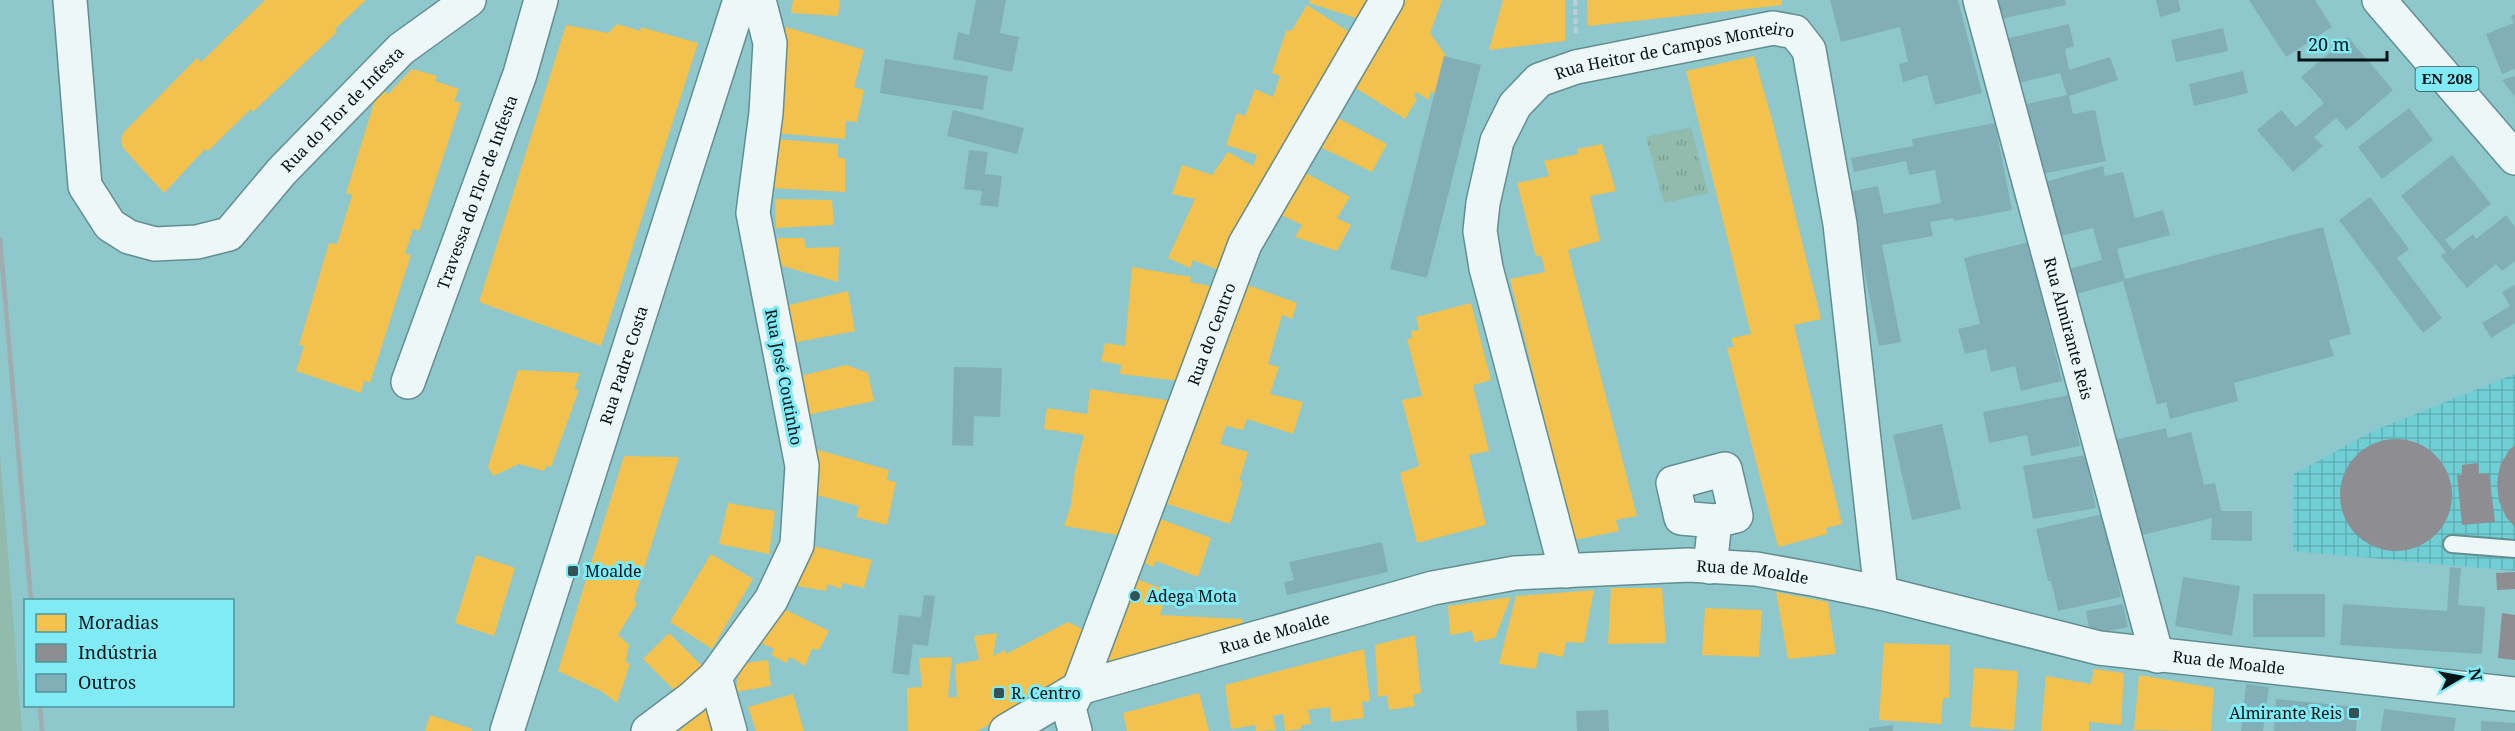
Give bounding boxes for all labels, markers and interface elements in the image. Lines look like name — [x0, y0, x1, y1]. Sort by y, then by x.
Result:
street label: Rua Heitor de Campos Monteiro — [1552, 17, 1796, 85]
scale bar — [2299, 24, 2388, 62]
text: 20 m — [2308, 32, 2350, 56]
street label: Rua do Flor de Infesta — [276, 42, 409, 177]
road number: EN 208 — [2416, 67, 2478, 91]
street label: Travessa do Flor de Infesta — [432, 92, 522, 292]
street label: Rua Almirante Reis — [2039, 255, 2098, 402]
street label: Rua do Centro — [1182, 280, 1241, 389]
street label: Rua Padre Costa — [594, 303, 653, 427]
street label: Rua José Coutinho — [760, 307, 808, 447]
street label: Rua de Moalde — [1696, 554, 1810, 589]
place label: Moalde — [585, 560, 642, 582]
marker: Moalde — [566, 564, 580, 578]
place label: Adega Mota — [1147, 585, 1237, 607]
marker: Adega Mota — [1128, 589, 1142, 603]
legend — [24, 599, 234, 707]
street label: Rua de Moalde — [1217, 607, 1332, 659]
text: Moradias — [78, 610, 159, 634]
text: Indústria — [78, 640, 158, 664]
street label: Rua de Moalde — [2171, 645, 2286, 680]
north arrow — [2431, 647, 2491, 707]
text: N — [2464, 666, 2488, 683]
text: Outros — [78, 670, 136, 694]
place label: R. Centro — [1011, 682, 1081, 704]
marker: R. Centro — [992, 686, 1006, 700]
place label: Almirante Reis — [2229, 702, 2342, 724]
marker: Almirante Reis — [2347, 706, 2361, 720]

